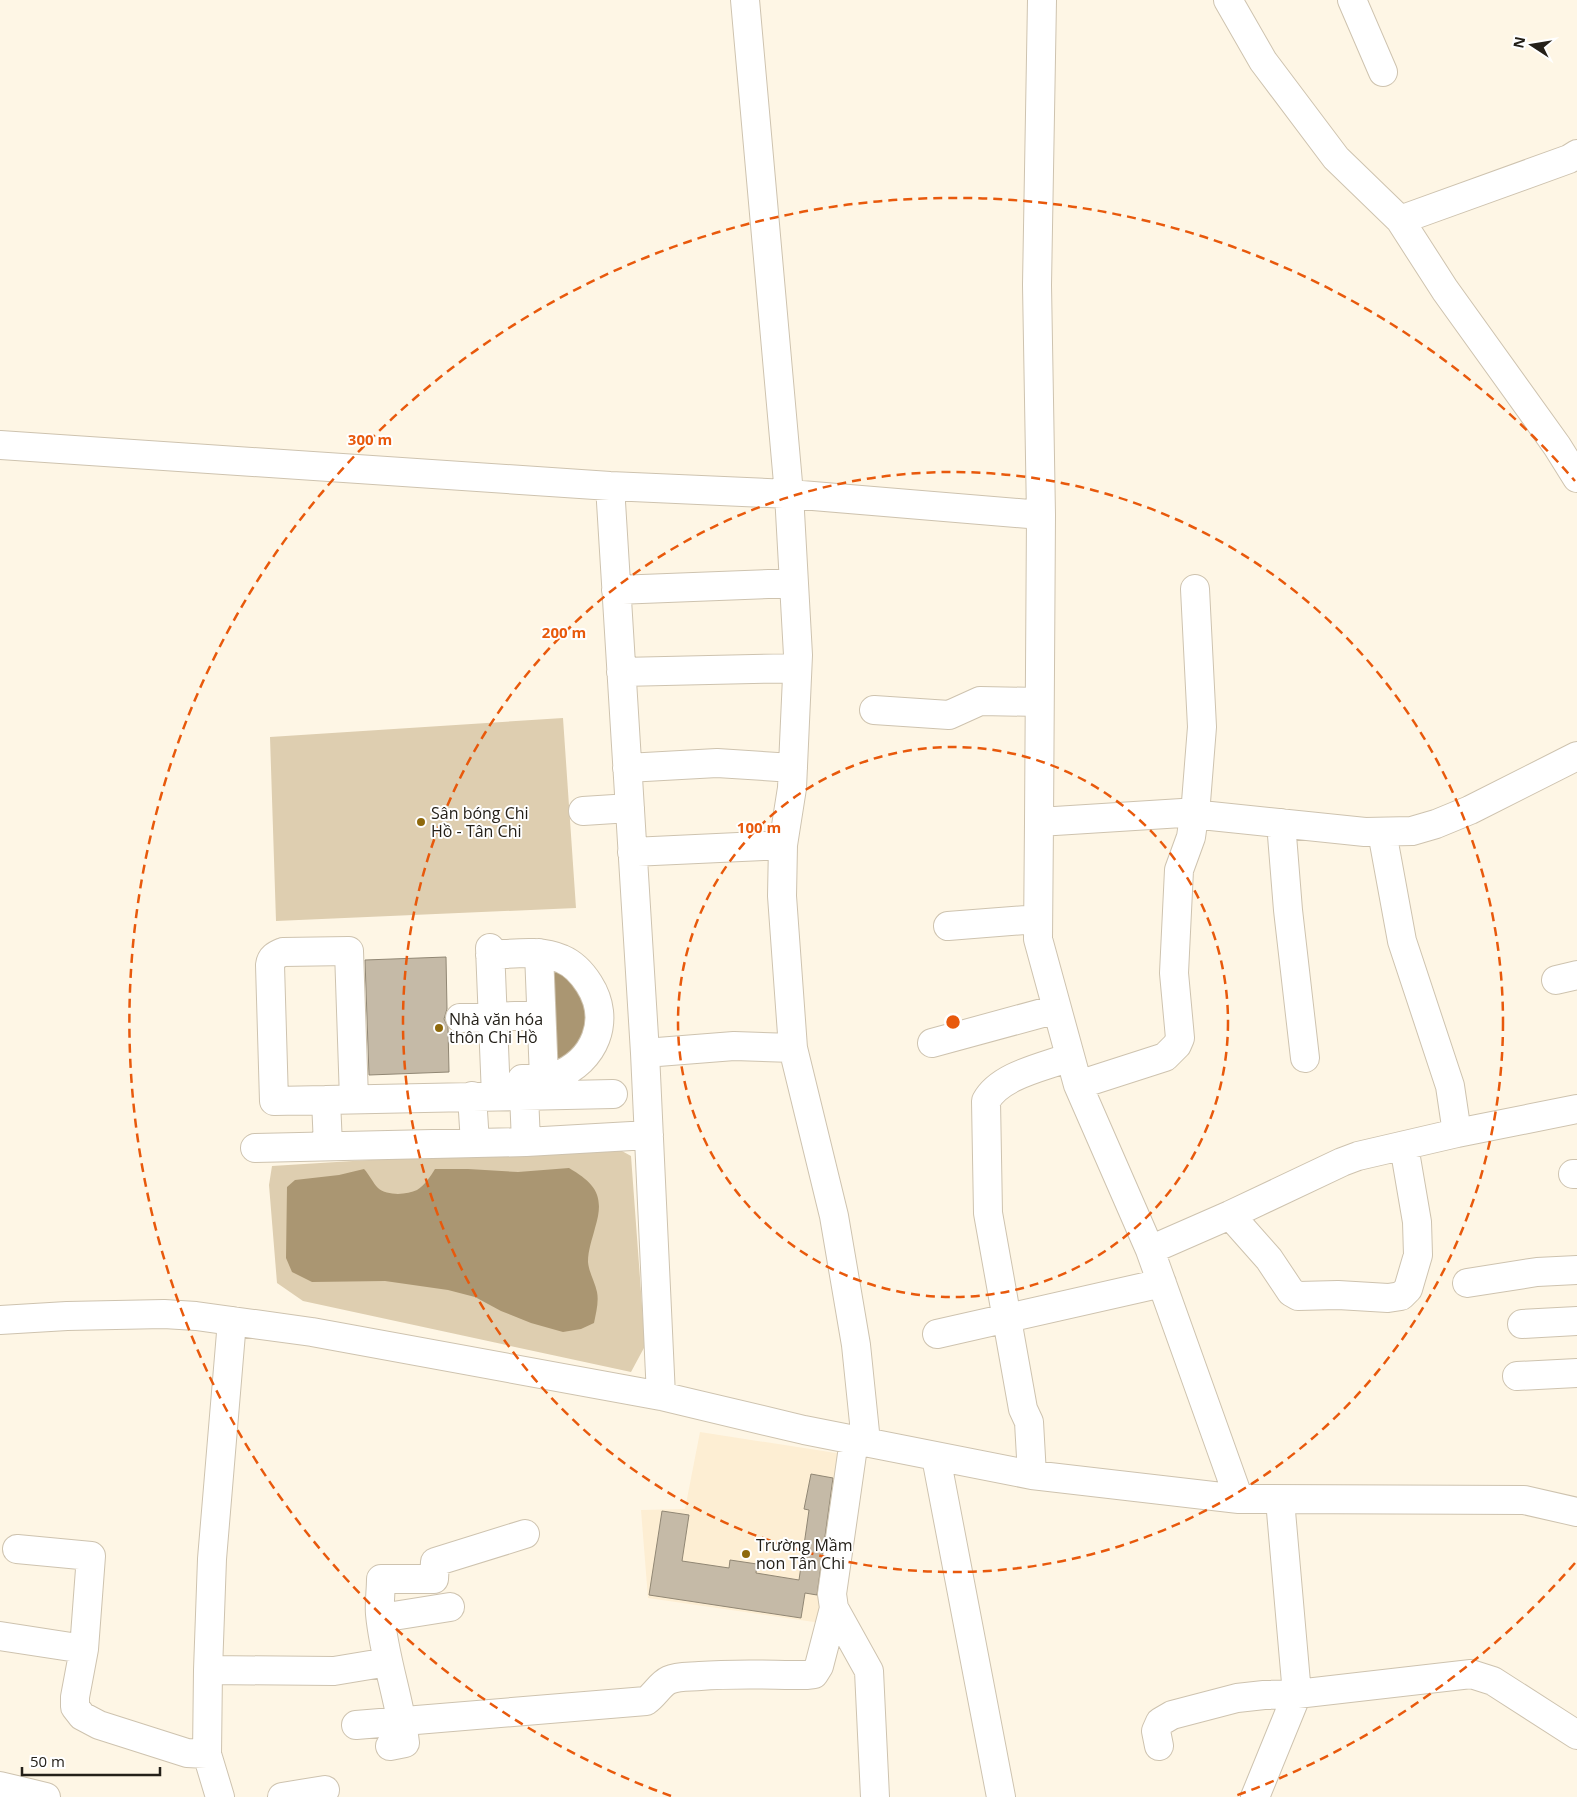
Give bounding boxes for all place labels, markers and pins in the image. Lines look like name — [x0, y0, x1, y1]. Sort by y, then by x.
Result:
place label: Sân bóng Chi Hồ - Tân Chi — [431, 802, 529, 842]
marker: Sân bóng Chi Hồ - Tân Chi — [415, 816, 427, 828]
place label: Nhà văn hóa thôn Chi Hồ — [449, 1008, 543, 1048]
centre of rings — [944, 1013, 962, 1031]
marker: Nhà văn hóa thôn Chi Hồ — [433, 1022, 445, 1034]
place label: Trường Mầm non Tân Chi — [756, 1534, 852, 1574]
marker: Trường Mầm non Tân Chi — [740, 1548, 752, 1560]

